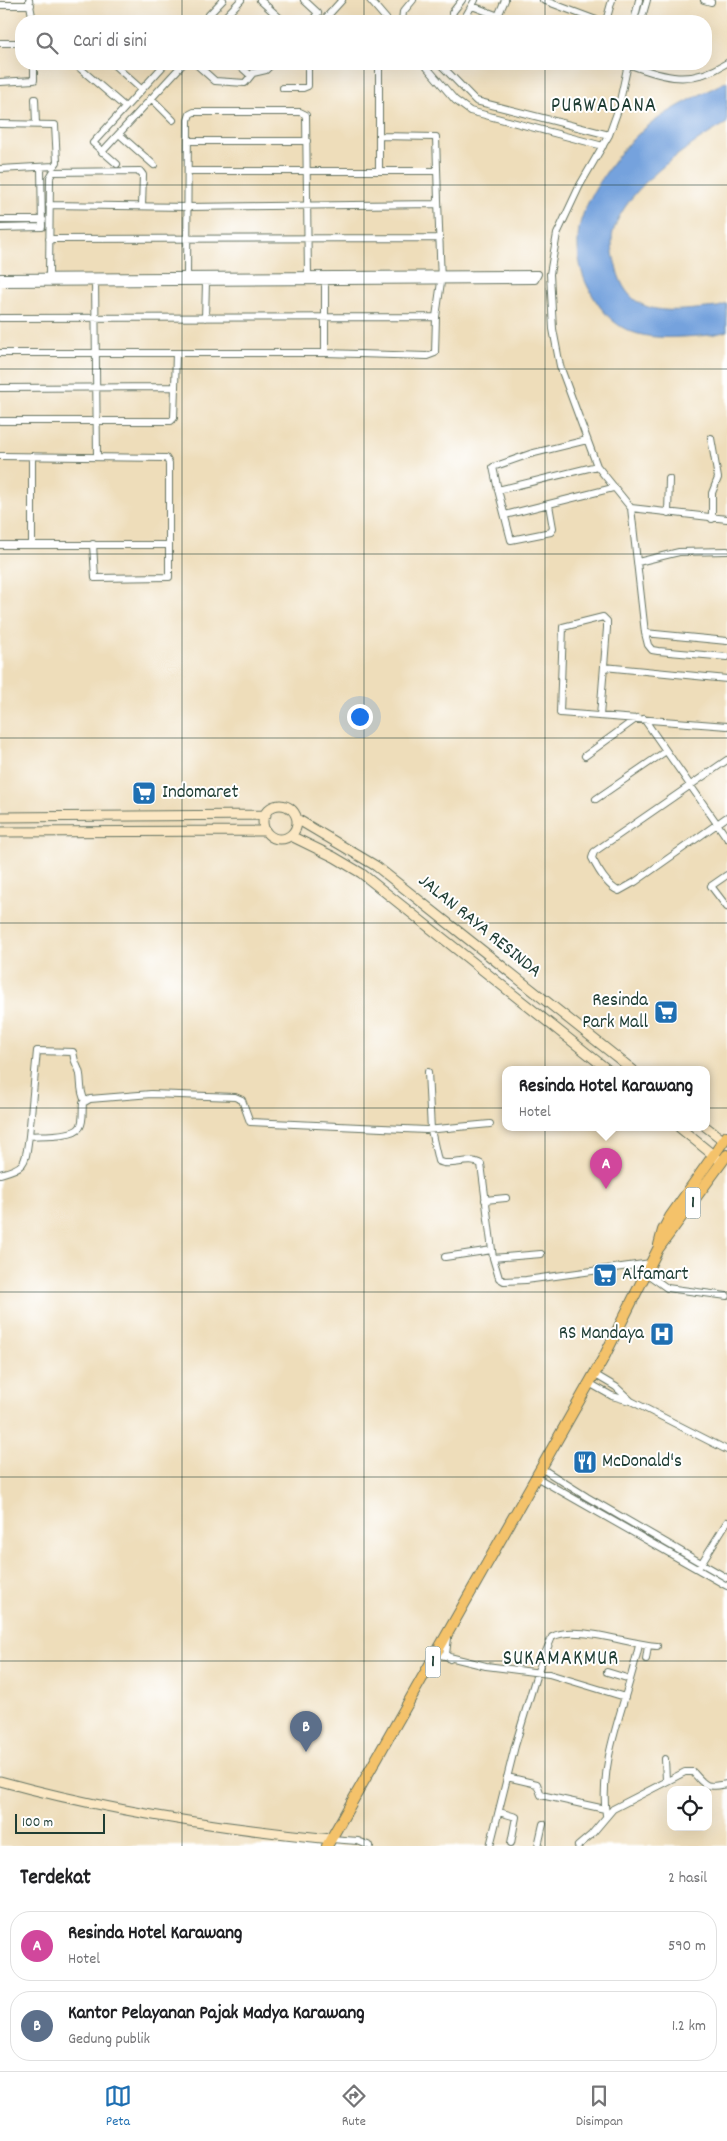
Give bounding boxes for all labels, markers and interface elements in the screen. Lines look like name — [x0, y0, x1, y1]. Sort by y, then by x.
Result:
search box — [15, 15, 712, 70]
icon: search — [33, 29, 61, 57]
text: Cari di sini — [73, 29, 147, 56]
district label: PURWADANA — [551, 92, 657, 122]
your location — [347, 704, 373, 730]
supermarket icon: Indomaret — [131, 780, 157, 806]
place label: Indomaret — [162, 780, 238, 807]
street label: JALAN RAYA RESINDA — [411, 869, 547, 985]
place label: Resinda Park Mall — [582, 988, 649, 1037]
supermarket icon: Resinda Park Mall — [653, 999, 679, 1025]
popup — [502, 1066, 710, 1131]
text: Resinda Hotel Karawang — [519, 1074, 693, 1101]
text: Hotel — [519, 1101, 551, 1124]
pin: A — [590, 1148, 622, 1189]
road number: 1 — [686, 1188, 700, 1218]
supermarket icon: Alfamart — [592, 1262, 618, 1288]
place label: Alfamart — [622, 1262, 689, 1289]
place label: RS Mandaya — [559, 1321, 645, 1348]
hospital icon: RS Mandaya — [649, 1321, 675, 1347]
restaurant icon: McDonald's — [572, 1449, 598, 1475]
place label: McDonald's — [602, 1449, 682, 1476]
district label: SUKAMAKMUR — [503, 1645, 619, 1675]
road number: 1 — [426, 1646, 440, 1678]
pin: B — [290, 1711, 322, 1752]
map controls — [667, 1786, 712, 1831]
button: locate — [667, 1786, 712, 1831]
scale bar — [15, 1811, 105, 1834]
text: 100 m — [22, 1813, 53, 1833]
text: Terdekat — [20, 1864, 91, 1894]
text: 2 hasil — [668, 1867, 707, 1890]
text: Resinda Hotel Karawang — [68, 1921, 242, 1948]
text: A — [33, 1935, 41, 1958]
text: 590 m — [668, 1935, 706, 1958]
text: Hotel — [68, 1948, 100, 1971]
text: Kantor Pelayanan Pajak Madya Karawang — [68, 2001, 365, 2028]
text: B — [33, 2015, 41, 2038]
text: 1.2 km — [672, 2015, 706, 2038]
text: Gedung publik — [68, 2028, 150, 2051]
tab: Peta — [104, 2082, 132, 2132]
tab: Rute — [340, 2082, 368, 2132]
tab: Disimpan — [576, 2082, 623, 2132]

